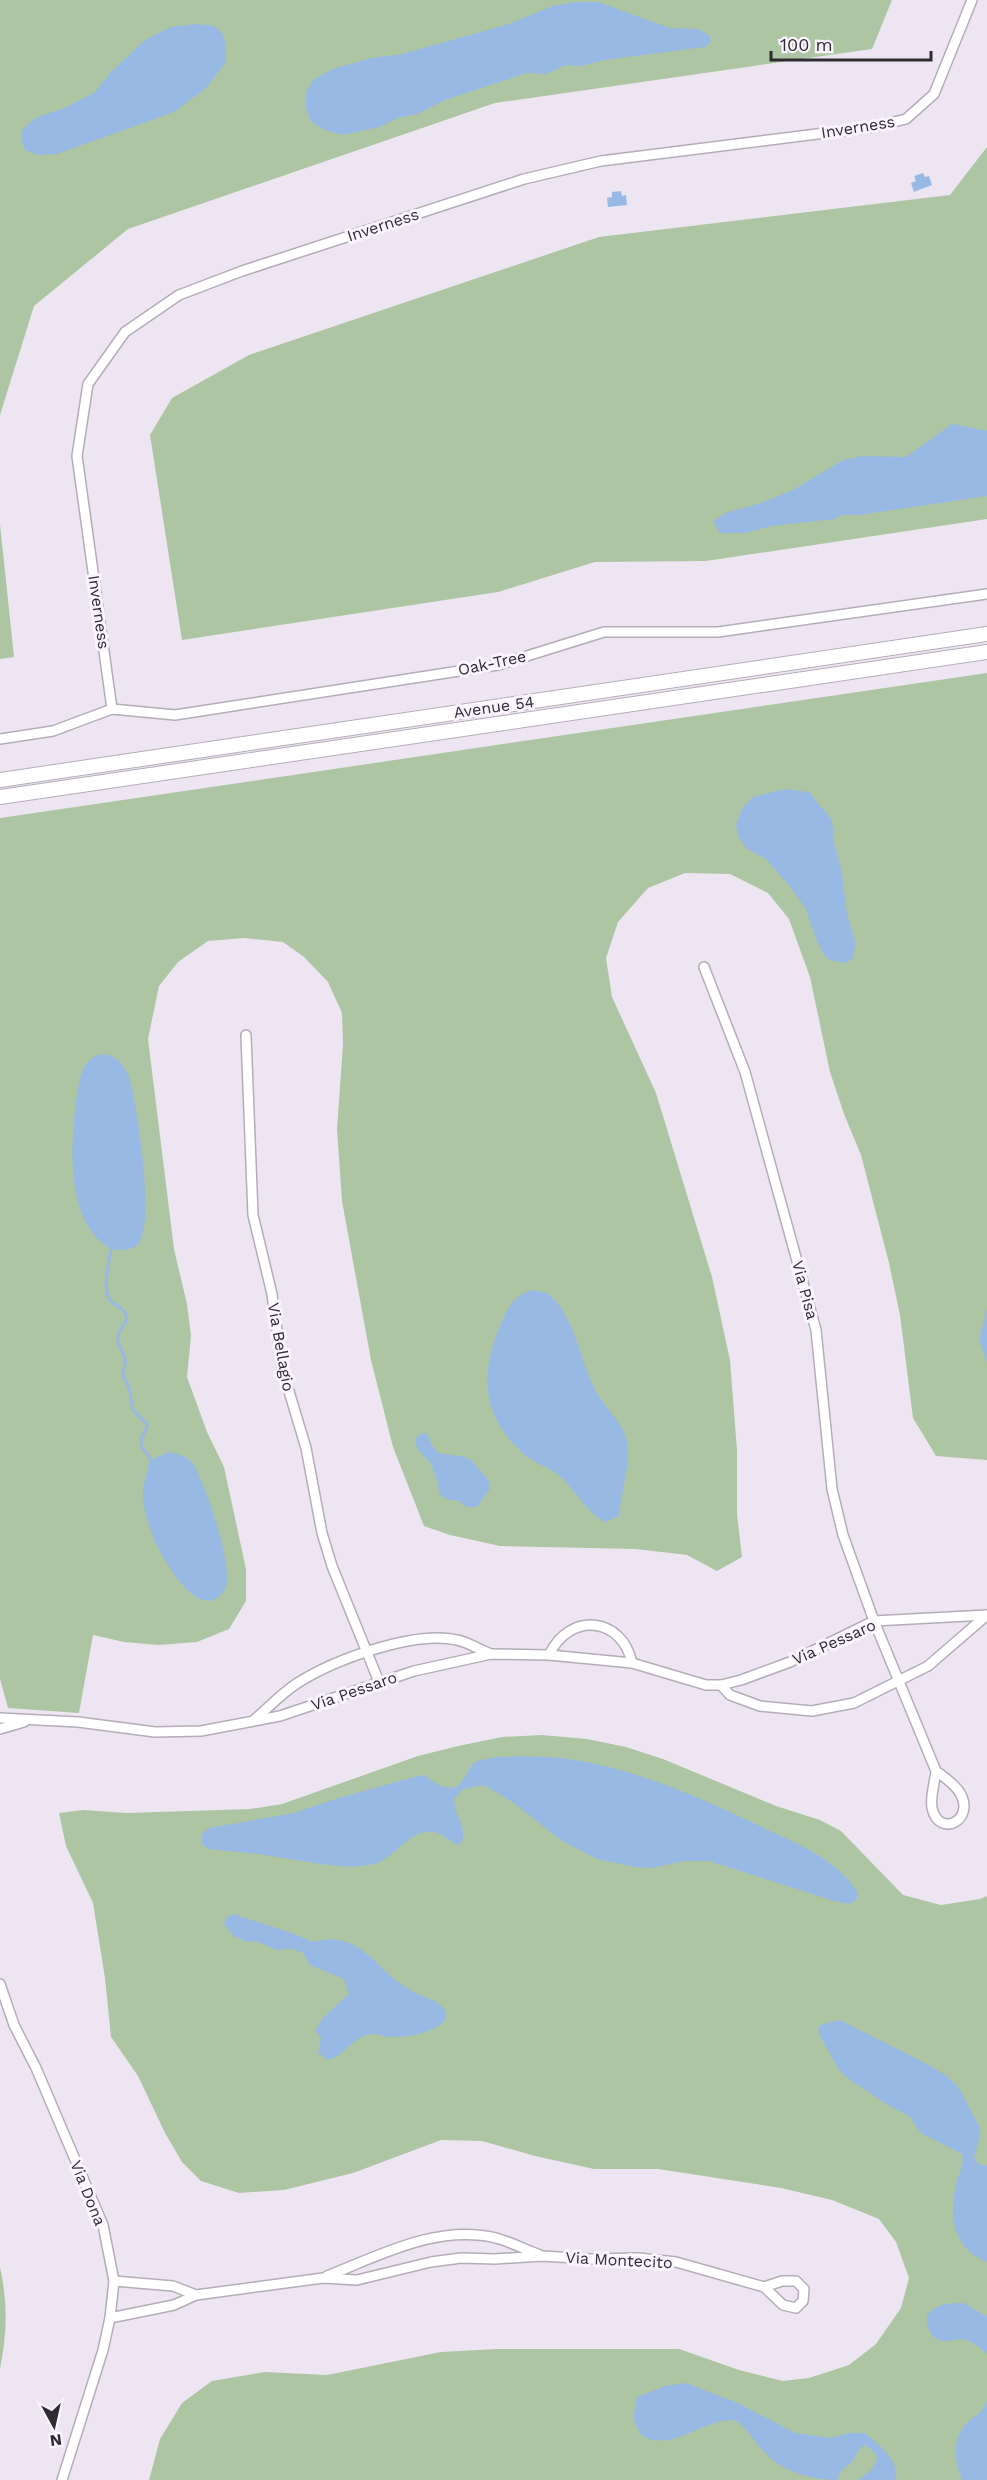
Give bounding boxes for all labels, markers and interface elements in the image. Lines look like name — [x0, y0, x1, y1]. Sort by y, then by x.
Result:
scale bar — [771, 24, 932, 62]
text: 100 m — [780, 34, 833, 55]
street label: Inverness — [820, 112, 896, 142]
street label: Inverness — [345, 204, 421, 246]
street label: Inverness — [84, 574, 114, 650]
street label: Oak-Tree — [456, 647, 528, 679]
street label: Avenue 54 — [453, 692, 536, 722]
street label: Via Pisa — [788, 1258, 822, 1322]
street label: Via Bellagio — [264, 1301, 298, 1393]
street label: Via Pessaro — [789, 1615, 879, 1669]
street label: Via Pessaro — [309, 1667, 399, 1715]
street label: Via Dona — [66, 2158, 110, 2228]
street label: Via Montecito — [565, 2248, 673, 2272]
north arrow — [24, 2396, 84, 2456]
text: N — [49, 2430, 63, 2451]

